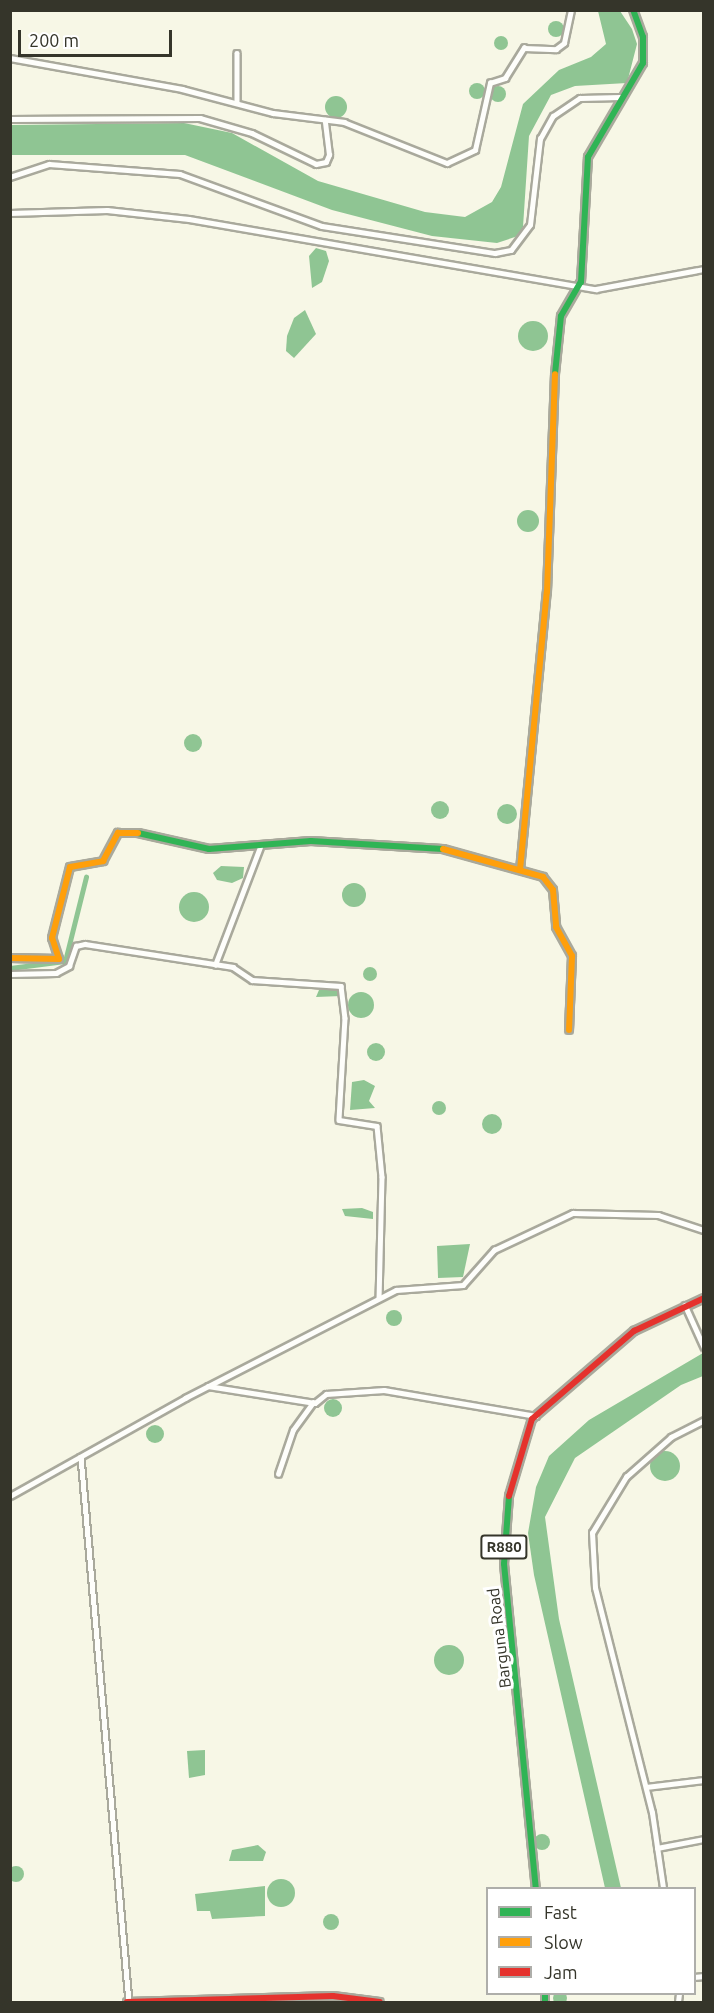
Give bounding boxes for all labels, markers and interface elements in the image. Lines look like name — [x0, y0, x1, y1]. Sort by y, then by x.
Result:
scale bar — [21, 18, 176, 56]
text: 200 m — [29, 30, 79, 50]
road number: R880 — [480, 1535, 528, 1559]
street label: Barguna Road — [483, 1587, 515, 1689]
legend — [486, 1887, 696, 1995]
text: Fast — [544, 1902, 577, 1922]
text: Slow — [544, 1932, 583, 1952]
text: Jam — [544, 1962, 578, 1982]

